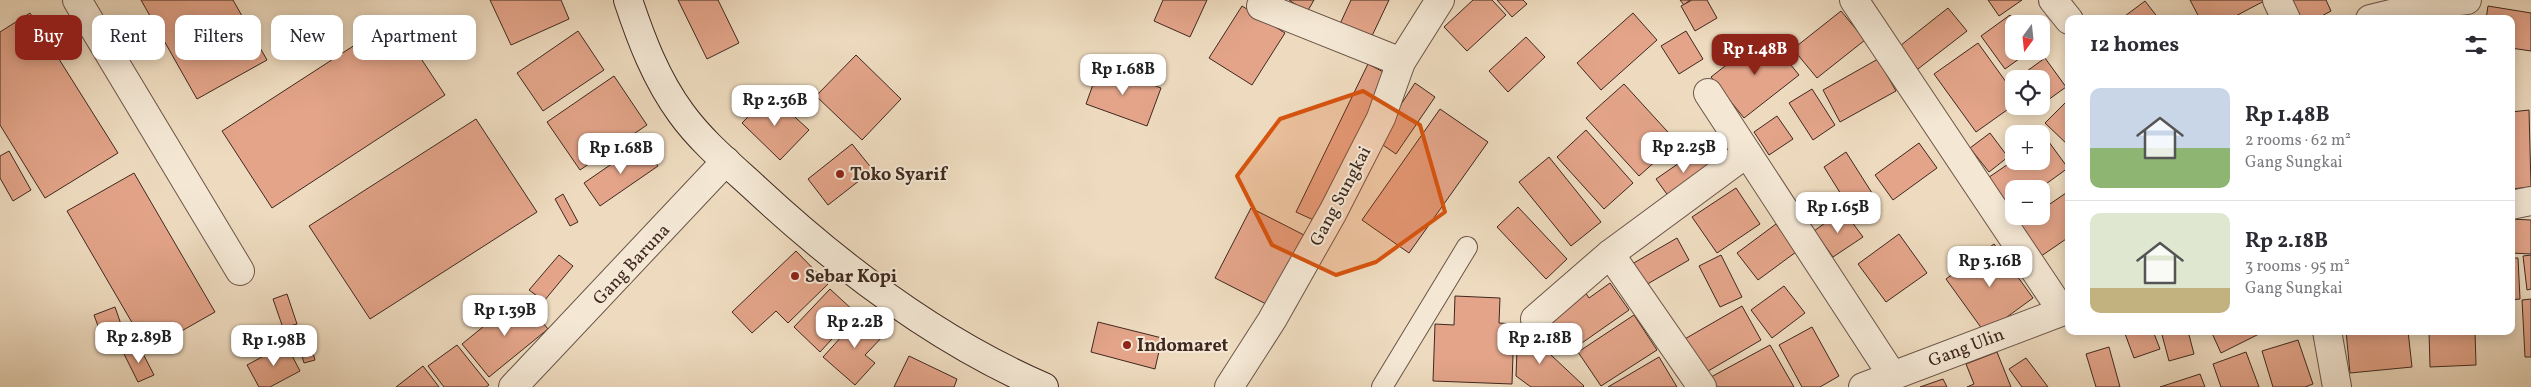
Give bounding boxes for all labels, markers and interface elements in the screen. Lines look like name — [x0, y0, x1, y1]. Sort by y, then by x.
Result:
chip: Buy — [15, 15, 82, 60]
chip: Rent — [92, 15, 165, 60]
chip: Filters — [175, 15, 261, 60]
chip: New — [271, 15, 343, 60]
chip: Apartment — [353, 15, 476, 60]
north arrow — [2005, 15, 2050, 60]
map controls — [2005, 15, 2050, 225]
text: 12 homes — [2090, 31, 2179, 60]
icon: filters — [2462, 31, 2490, 59]
pin: Rp 1.48B — [1703, 34, 1807, 76]
text: Rp 1.48B — [1723, 39, 1787, 61]
pin: Rp 1.68B — [1071, 54, 1175, 96]
text: Rp 1.68B — [1091, 59, 1155, 81]
button: locate — [2005, 70, 2050, 115]
pin: Rp 2.36B — [723, 84, 827, 127]
text: Rp 2.36B — [743, 90, 807, 112]
text: Rp 1.48B — [2245, 101, 2330, 130]
icon: home — [2130, 108, 2190, 168]
button: + — [2005, 125, 2050, 170]
text: 2 rooms · 62 m² — [2245, 130, 2351, 152]
pin: Rp 1.68B — [569, 132, 673, 175]
pin: Rp 2.25B — [1632, 132, 1736, 174]
text: Rp 2.25B — [1652, 137, 1716, 159]
text: Rp 1.68B — [589, 138, 653, 160]
street label: Gang Sungkai — [1304, 142, 1378, 251]
text: Gang Sungkai — [2245, 152, 2343, 174]
place label: Toko Syarif — [850, 163, 949, 188]
marker: Toko Syarif — [834, 168, 846, 180]
button: − — [2005, 180, 2050, 225]
pin: Rp 1.65B — [1786, 192, 1890, 234]
text: Rp 1.65B — [1807, 197, 1869, 219]
street label: Gang Baruna — [588, 219, 676, 311]
text: Rp 2.18B — [2245, 227, 2328, 256]
icon: home — [2130, 233, 2190, 293]
pin: Rp 3.16B — [1938, 246, 2042, 288]
text: Rp 3.16B — [1958, 251, 2022, 273]
text: 3 rooms · 95 m² — [2245, 256, 2350, 278]
place label: Sebar Kopi — [805, 265, 897, 290]
marker: Sebar Kopi — [789, 270, 801, 282]
text: Gang Sungkai — [2245, 278, 2343, 300]
pin: Rp 1.39B — [453, 294, 557, 337]
text: Rp 1.39B — [474, 300, 536, 322]
pin: Rp 2.2B — [809, 306, 901, 349]
text: Rp 2.2B — [827, 312, 883, 334]
pin: Rp 2.89B — [87, 322, 191, 364]
pin: Rp 2.18B — [1488, 322, 1592, 365]
street label: Gang Ulin — [1925, 322, 2008, 374]
pin: Rp 1.98B — [222, 324, 326, 367]
text: Rp 2.89B — [106, 327, 172, 349]
text: Rp 2.18B — [1508, 328, 1572, 350]
text: Rp 1.98B — [242, 330, 306, 352]
place label: Indomaret — [1137, 334, 1229, 359]
marker: Indomaret — [1121, 339, 1133, 351]

